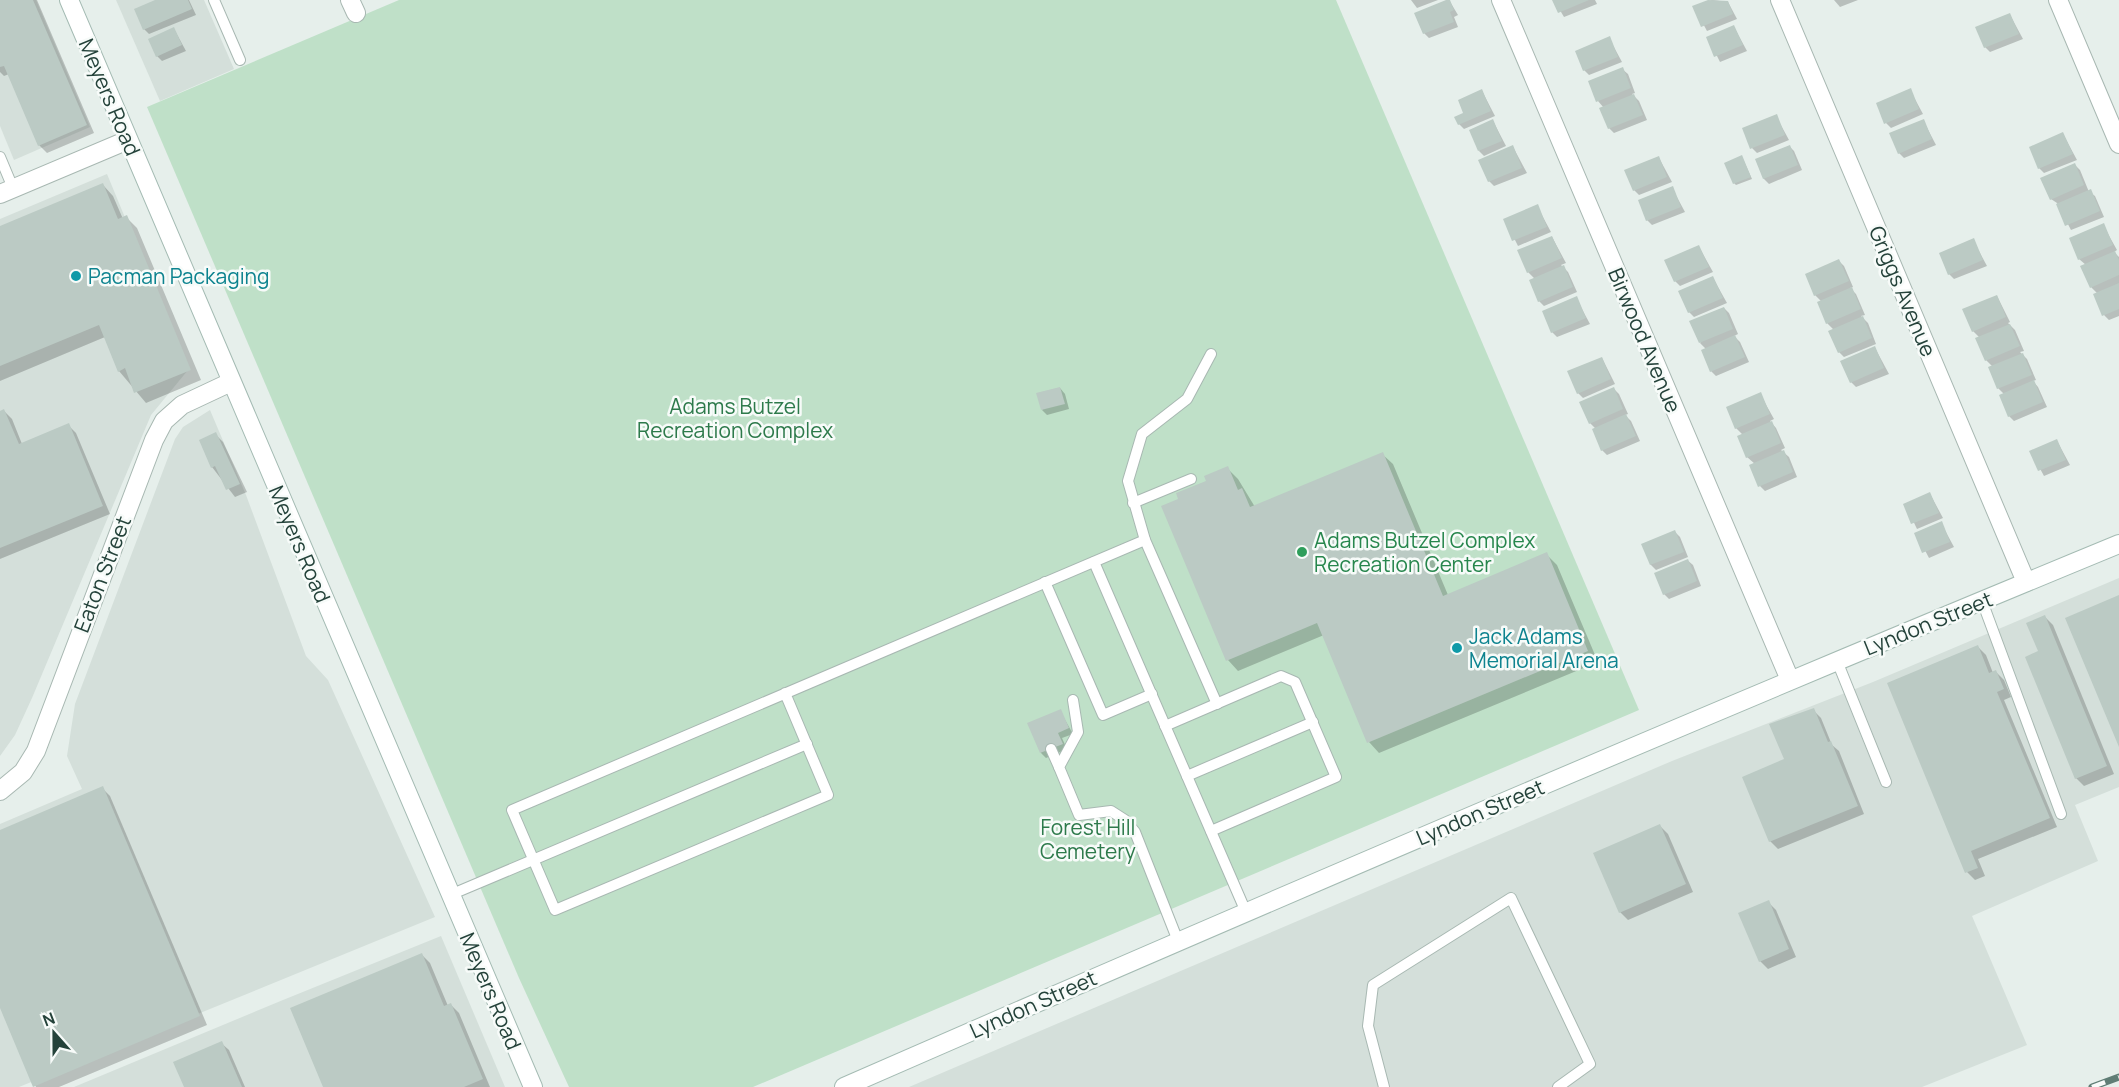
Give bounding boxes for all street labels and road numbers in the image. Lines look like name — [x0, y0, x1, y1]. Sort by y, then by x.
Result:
street label: Meyers Road — [73, 34, 147, 160]
street label: Griggs Avenue — [1863, 221, 1943, 361]
street label: Birwood Avenue — [1602, 263, 1688, 417]
street label: Meyers Road — [263, 481, 337, 607]
street label: Eaton Street — [67, 512, 137, 636]
street label: Lyndon Street — [1860, 584, 1996, 662]
street label: Lyndon Street — [1412, 772, 1548, 852]
street label: Meyers Road — [454, 928, 528, 1054]
street label: Lyndon Street — [965, 963, 1101, 1045]

